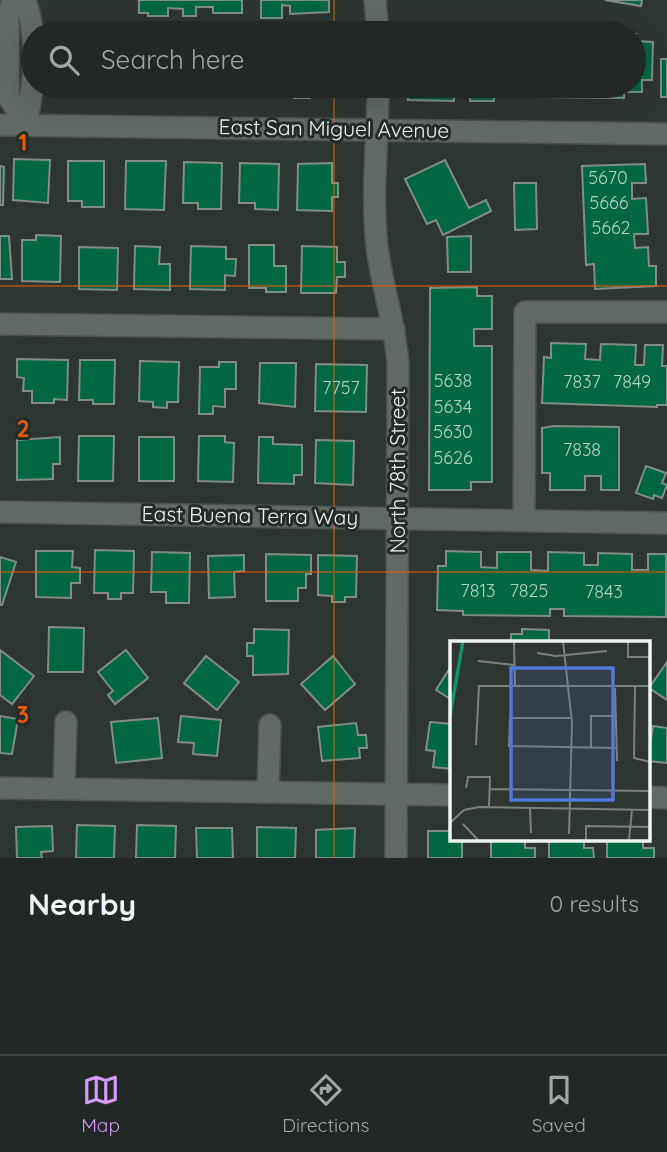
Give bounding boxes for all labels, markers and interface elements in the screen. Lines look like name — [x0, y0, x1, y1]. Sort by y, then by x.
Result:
search box — [21, 21, 646, 98]
icon: search — [45, 41, 83, 79]
text: Search here — [101, 43, 245, 76]
street label: East San Miguel Avenue — [218, 113, 450, 143]
text: 1 — [19, 128, 27, 157]
house number: 5670 — [588, 166, 628, 189]
house number: 5666 — [590, 191, 629, 214]
house number: 5662 — [591, 216, 631, 239]
house number: 5638 — [434, 369, 472, 392]
house number: 7837 — [563, 370, 601, 393]
house number: 7849 — [613, 370, 651, 393]
house number: 7757 — [322, 376, 360, 399]
street label: North 78th Street — [384, 388, 410, 554]
house number: 5634 — [434, 395, 472, 418]
text: 2 — [16, 414, 30, 443]
house number: 5630 — [433, 420, 473, 443]
house number: 7838 — [563, 438, 601, 461]
house number: 5626 — [433, 446, 473, 469]
street label: East Buena Terra Way — [142, 500, 359, 530]
house number: 7813 — [460, 579, 496, 602]
house number: 7825 — [510, 579, 548, 602]
house number: 7843 — [585, 580, 623, 603]
inset map — [450, 641, 650, 841]
text: 3 — [17, 700, 29, 729]
text: Nearby — [28, 885, 136, 923]
text: 0 results — [550, 889, 639, 918]
tab: Map — [81, 1071, 120, 1137]
tab: Directions — [282, 1071, 369, 1137]
tab: Saved — [532, 1071, 586, 1137]

